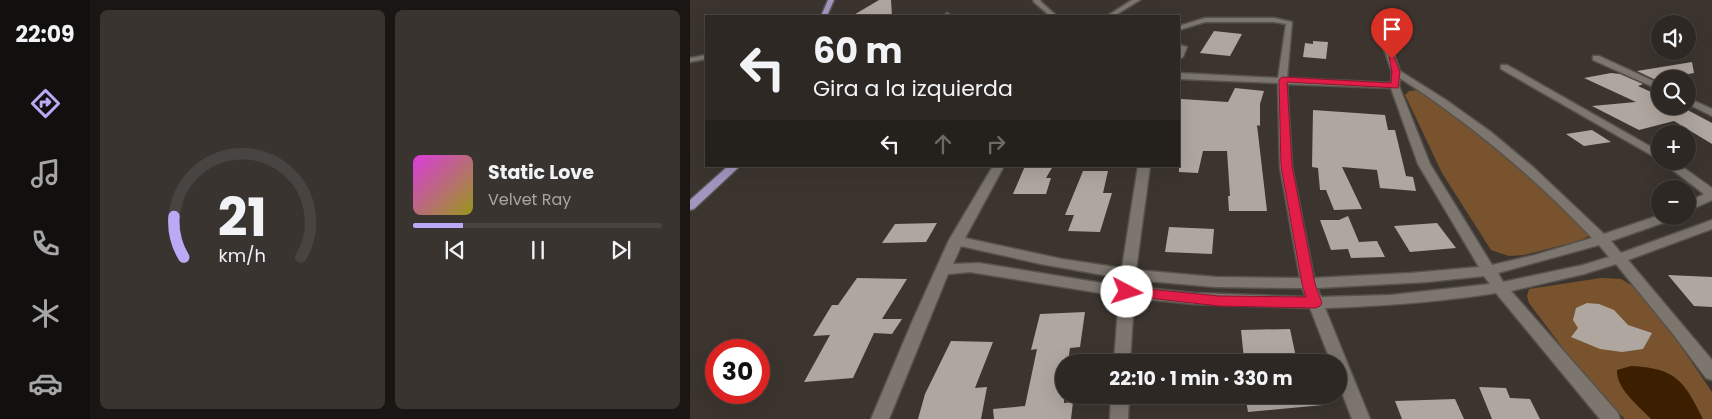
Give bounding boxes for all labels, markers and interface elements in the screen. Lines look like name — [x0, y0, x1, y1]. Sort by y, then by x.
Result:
pin — [1371, 8, 1413, 59]
icon: arrive — [1378, 15, 1406, 43]
map controls — [1651, 15, 1696, 225]
button: sound — [1651, 15, 1696, 60]
text: 22:09 — [15, 19, 75, 50]
text: 60 m — [813, 26, 903, 75]
icon: left — [730, 35, 795, 100]
button: search — [1651, 70, 1696, 115]
text: Gira a la izquierda — [813, 73, 1013, 104]
icon: directions — [28, 86, 63, 121]
button: + — [1651, 125, 1696, 170]
icon: left — [876, 130, 904, 158]
icon: ahead — [929, 130, 957, 158]
icon: right — [982, 130, 1010, 158]
icon: music — [28, 156, 63, 191]
text: Static Love — [488, 159, 594, 186]
button: − — [1651, 180, 1696, 225]
text: 21 — [218, 181, 267, 254]
text: Velvet Ray — [488, 188, 571, 211]
icon: phone — [28, 226, 63, 261]
icon: previous — [441, 236, 469, 264]
icon: pause — [524, 236, 552, 264]
icon: next — [607, 236, 635, 264]
text: km/h — [219, 243, 266, 268]
position arrow — [1100, 265, 1152, 317]
icon: climate — [28, 296, 63, 331]
speed limit sign: 30 — [705, 339, 770, 404]
text: 22:10 · 1 min · 330 m — [1109, 365, 1293, 392]
icon: car — [28, 366, 63, 401]

